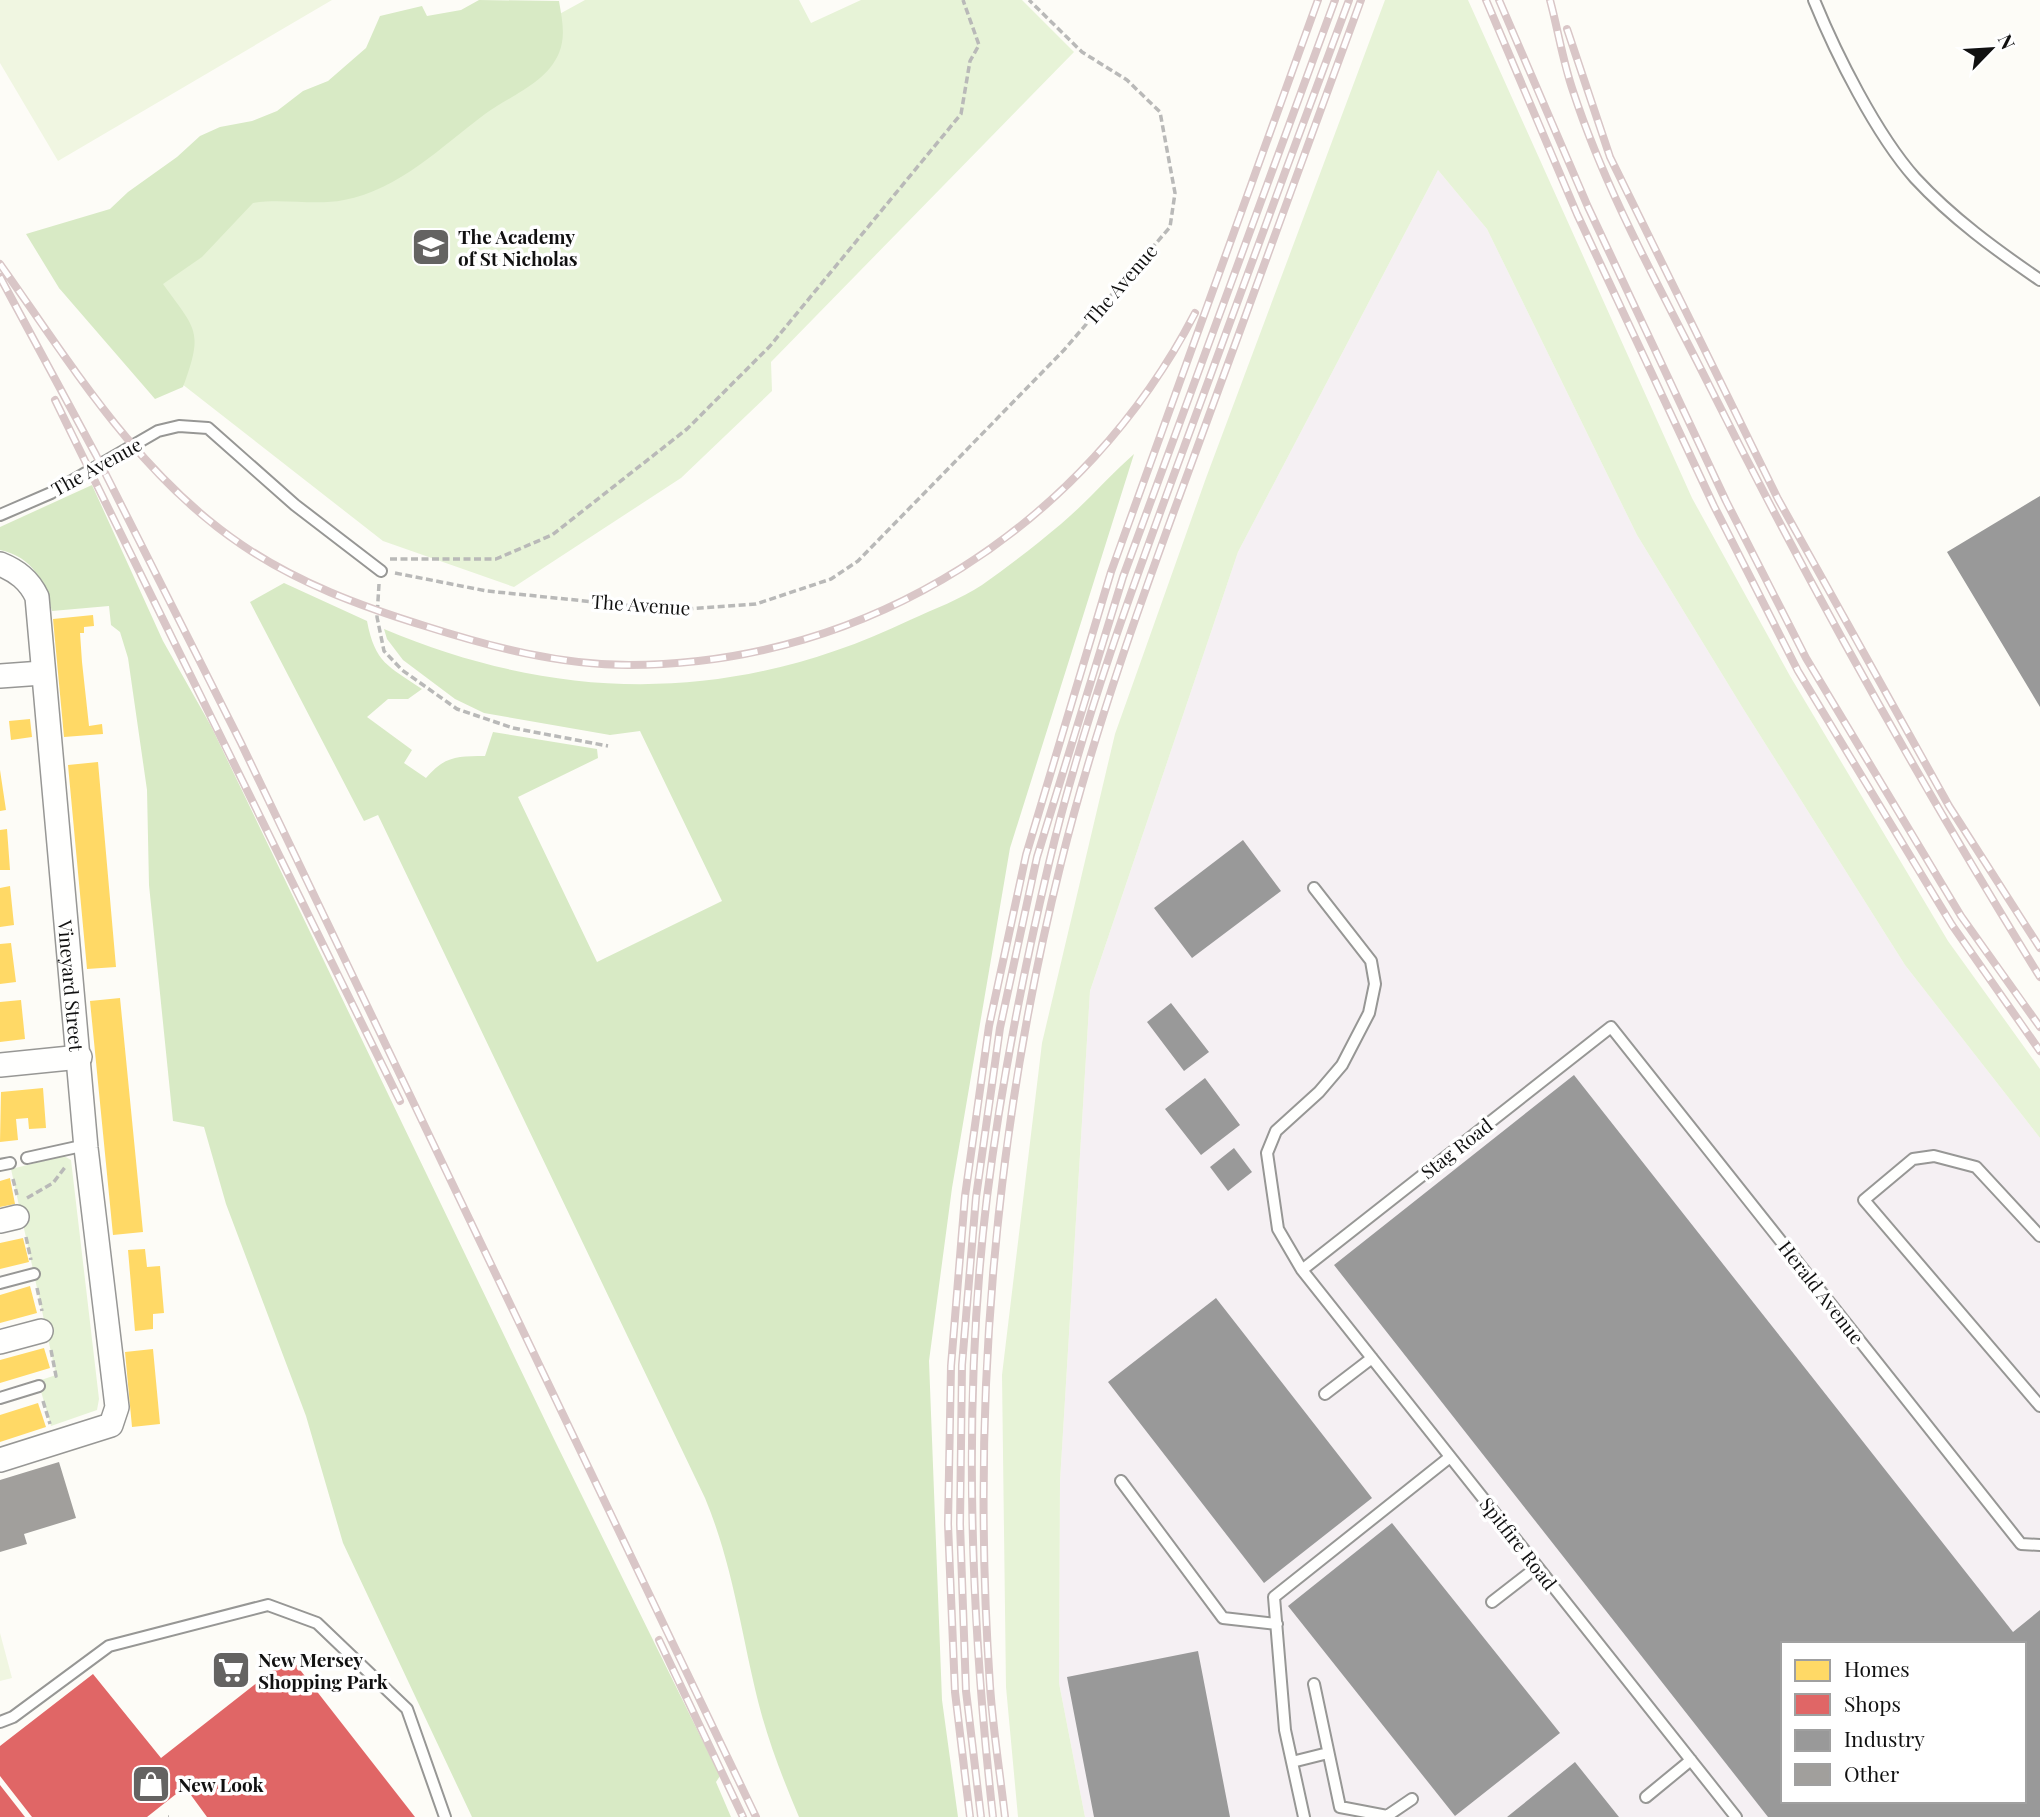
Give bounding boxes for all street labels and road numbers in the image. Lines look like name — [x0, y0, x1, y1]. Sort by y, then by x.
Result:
street label: The Avenue — [1078, 238, 1162, 330]
street label: The Avenue — [46, 431, 146, 501]
street label: The Avenue — [591, 588, 691, 620]
street label: Vineyard Street — [53, 918, 90, 1053]
street label: Stag Road — [1415, 1112, 1497, 1184]
street label: Herald Avenue — [1773, 1235, 1871, 1349]
street label: Spitfire Road — [1475, 1491, 1563, 1595]

